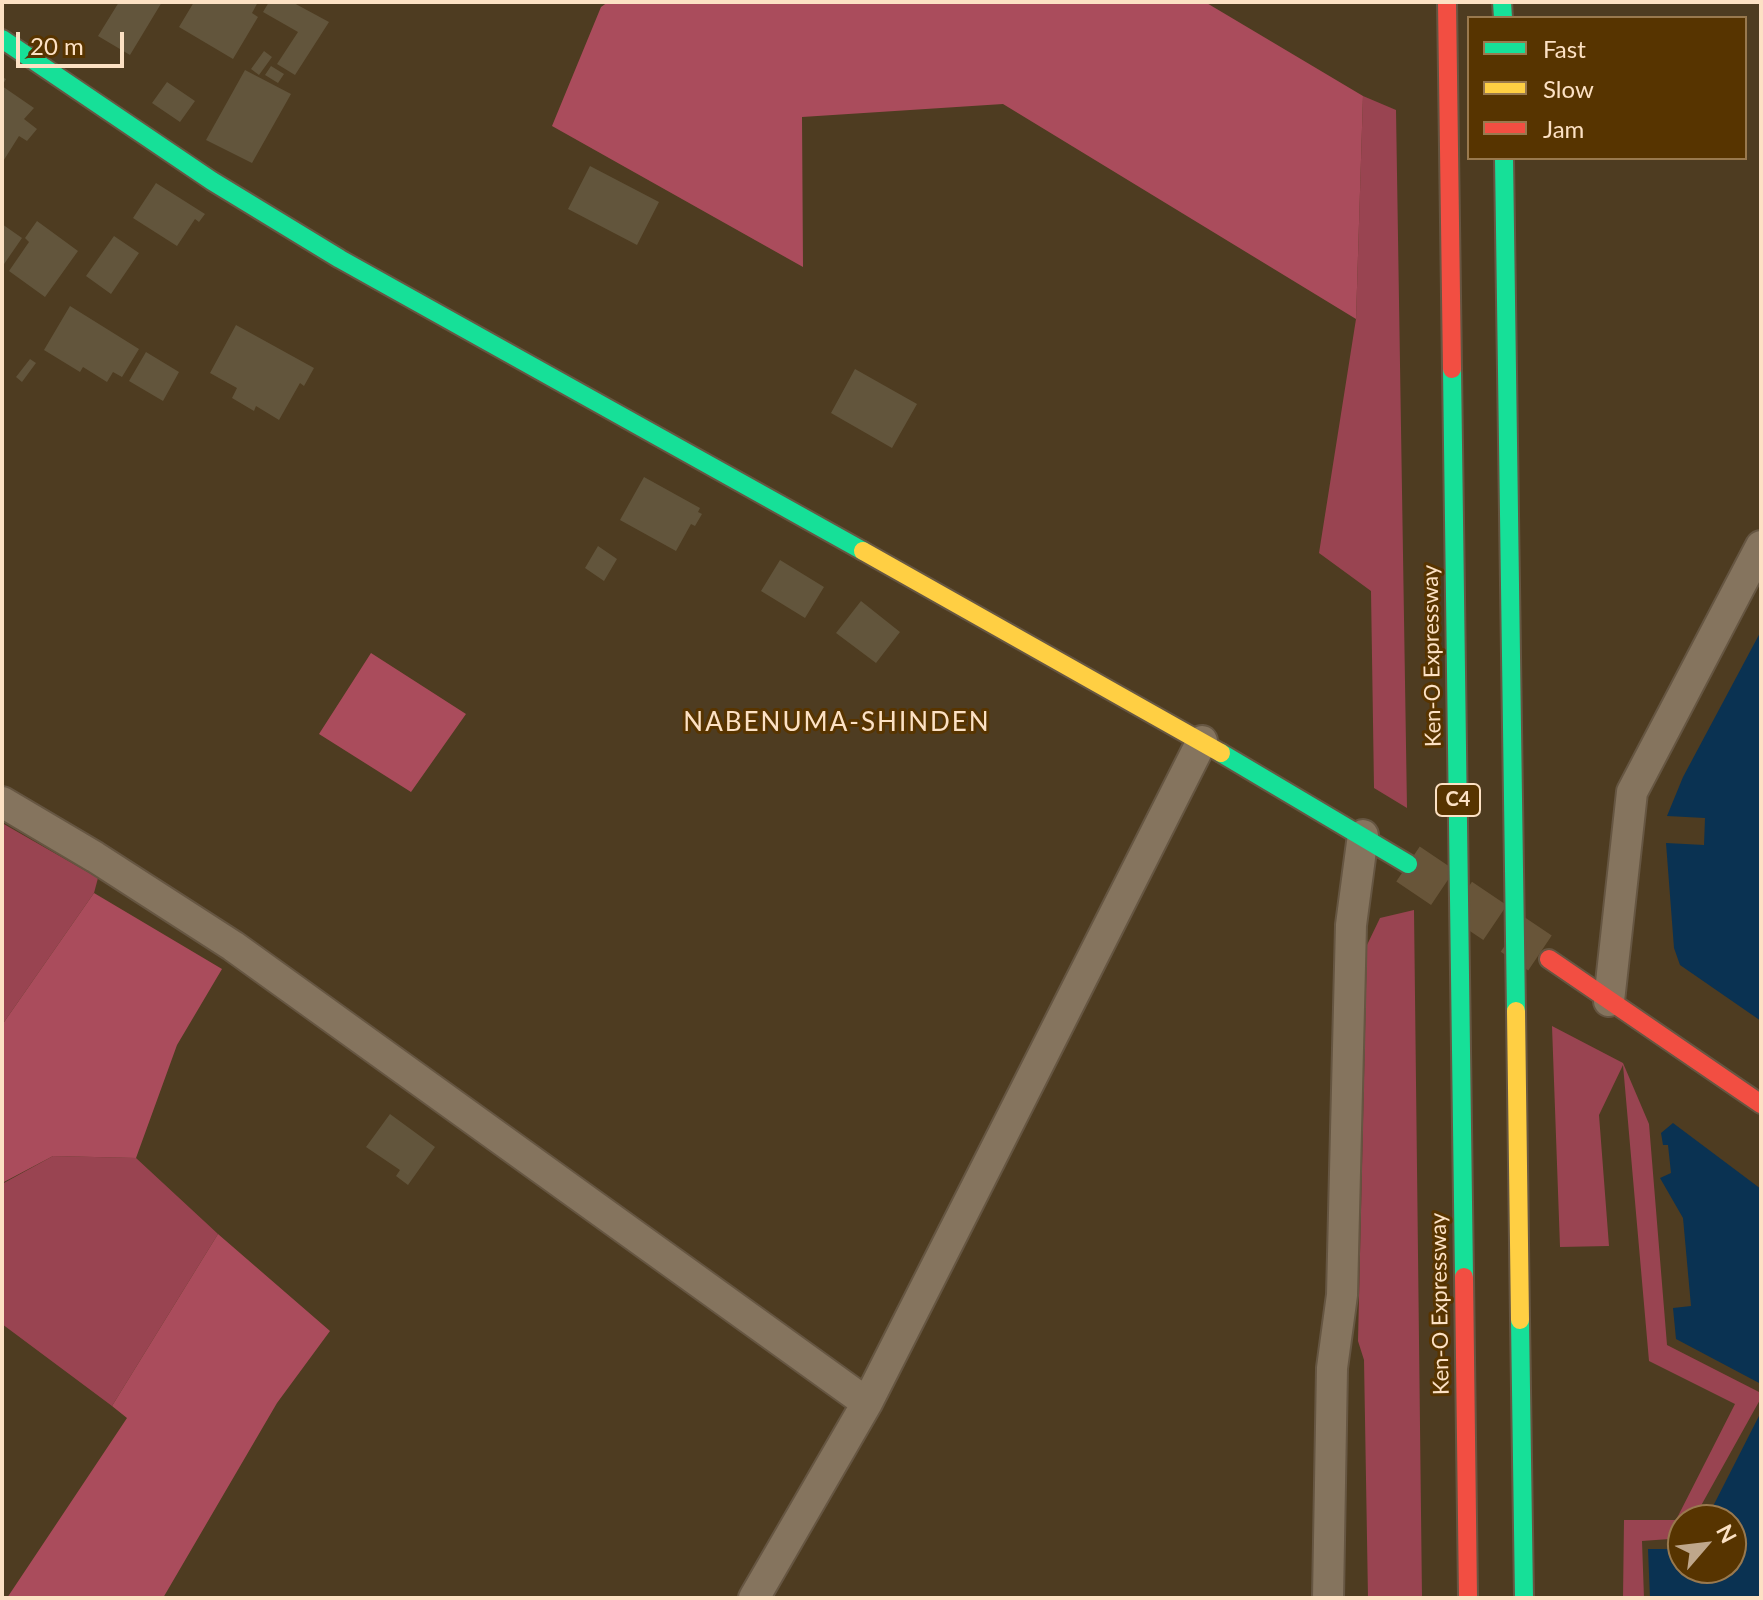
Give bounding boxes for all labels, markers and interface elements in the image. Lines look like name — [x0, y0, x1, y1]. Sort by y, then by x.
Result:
scale bar — [20, 16, 128, 66]
legend — [1467, 16, 1747, 160]
text: 20 m — [30, 31, 84, 60]
text: Fast — [1543, 34, 1586, 63]
text: Slow — [1543, 74, 1594, 103]
text: Jam — [1543, 114, 1584, 143]
street label: Ken-O Expressway — [1417, 565, 1447, 747]
district label: NABENUMA-SHINDEN — [683, 707, 991, 739]
road number: C4 — [1436, 784, 1480, 816]
street label: Ken-O Expressway — [1425, 1213, 1455, 1395]
north arrow — [1667, 1504, 1747, 1584]
text: N — [1711, 1520, 1743, 1547]

